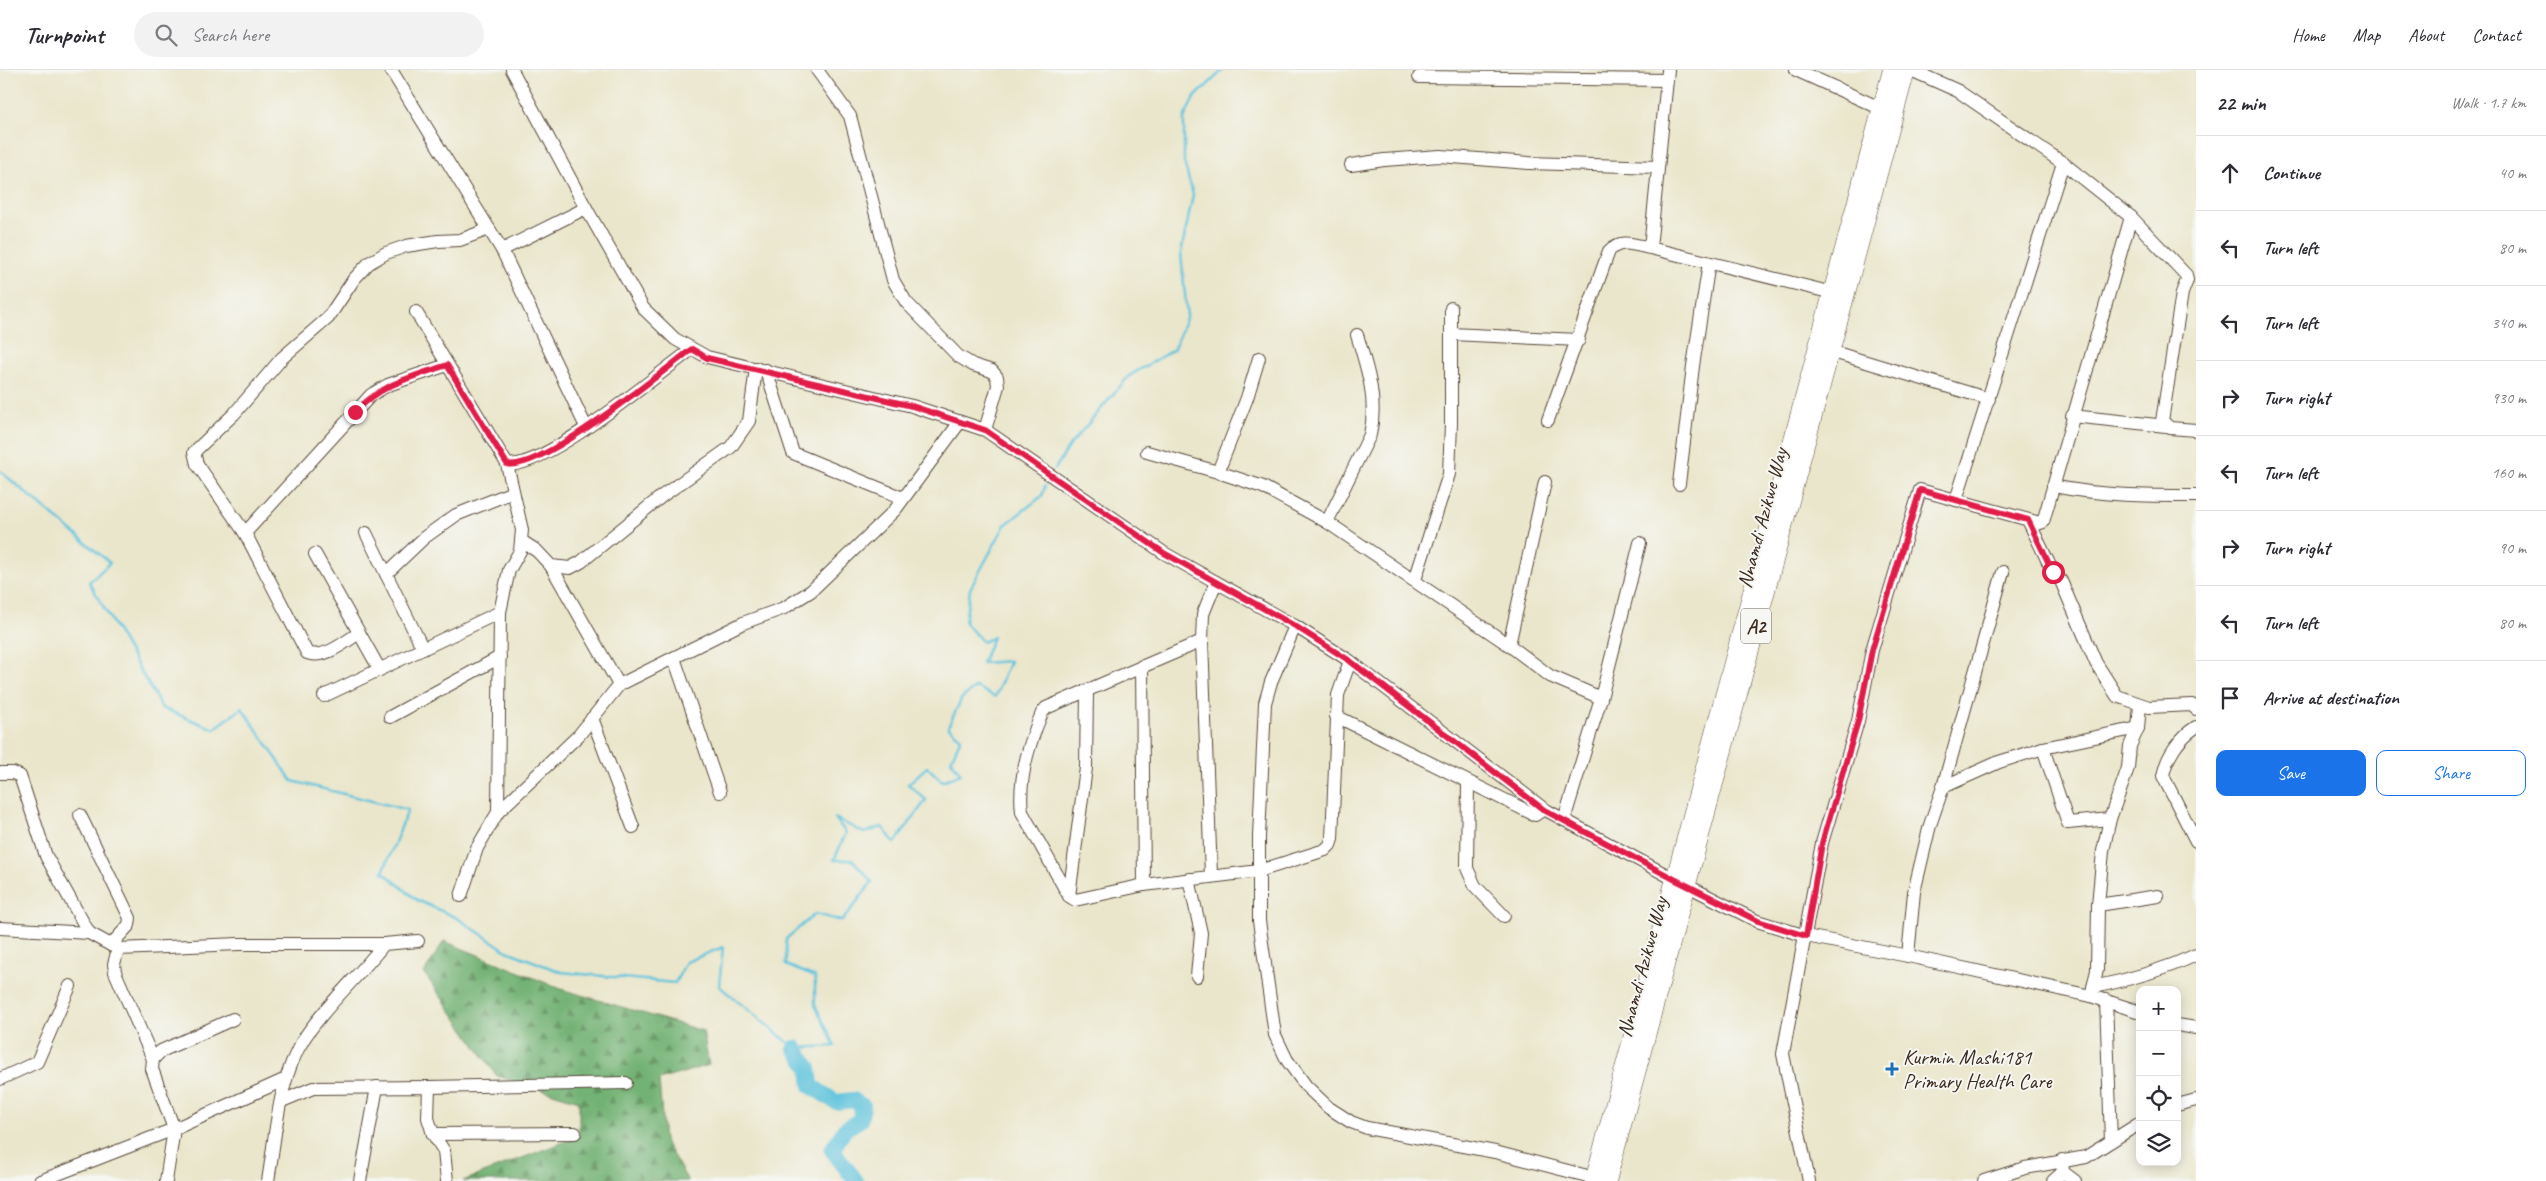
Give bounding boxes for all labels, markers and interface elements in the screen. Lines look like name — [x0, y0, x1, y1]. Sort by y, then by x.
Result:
search box — [134, 12, 484, 57]
text: Turnpoint — [25, 20, 104, 50]
icon: search — [152, 21, 180, 49]
text: Search here — [192, 23, 269, 47]
text: Home — [2292, 24, 2325, 46]
text: Map — [2353, 24, 2380, 46]
text: About — [2408, 24, 2444, 46]
text: Contact — [2472, 24, 2521, 46]
text: 22 min — [2216, 90, 2266, 116]
text: Walk · 1.7 km — [2451, 93, 2526, 113]
icon: ahead — [2216, 159, 2244, 187]
text: Continue — [2263, 161, 2320, 185]
text: 40 m — [2499, 163, 2526, 183]
icon: left — [2216, 234, 2244, 262]
text: Turn left — [2263, 236, 2318, 260]
text: 80 m — [2499, 238, 2526, 258]
icon: left — [2216, 309, 2244, 337]
text: Turn left — [2263, 311, 2318, 335]
text: 340 m — [2492, 313, 2526, 333]
icon: right — [2216, 384, 2244, 412]
text: Turn right — [2263, 386, 2330, 410]
text: 930 m — [2492, 388, 2526, 408]
route end — [344, 401, 367, 424]
street label: Nnamdi Azikwe Way — [1731, 443, 1794, 591]
icon: left — [2216, 459, 2244, 487]
text: Turn left — [2263, 461, 2318, 485]
text: 160 m — [2492, 463, 2526, 483]
icon: right — [2216, 534, 2244, 562]
text: Turn right — [2263, 536, 2330, 560]
text: 90 m — [2499, 538, 2526, 558]
route start — [2042, 561, 2065, 584]
road number: A2 — [1741, 608, 1771, 644]
icon: left — [2216, 609, 2244, 637]
text: Turn left — [2263, 611, 2318, 635]
text: 80 m — [2499, 613, 2526, 633]
icon: arrive — [2216, 684, 2244, 712]
text: Arrive at destination — [2263, 686, 2399, 710]
button: Save — [2216, 750, 2366, 796]
button: Share — [2376, 750, 2526, 796]
street label: Nnamdi Azikwe Way — [1611, 892, 1674, 1040]
map controls — [2136, 986, 2181, 1166]
button: + — [2136, 986, 2181, 1031]
button: − — [2136, 1031, 2181, 1076]
place label: Kurmin Mashi181 Primary Health Care — [1903, 1044, 2052, 1094]
marker: Kurmin Mashi181 Primary Health Care — [1885, 1062, 1899, 1076]
button: locate — [2136, 1076, 2181, 1121]
button: layers — [2136, 1121, 2181, 1166]

